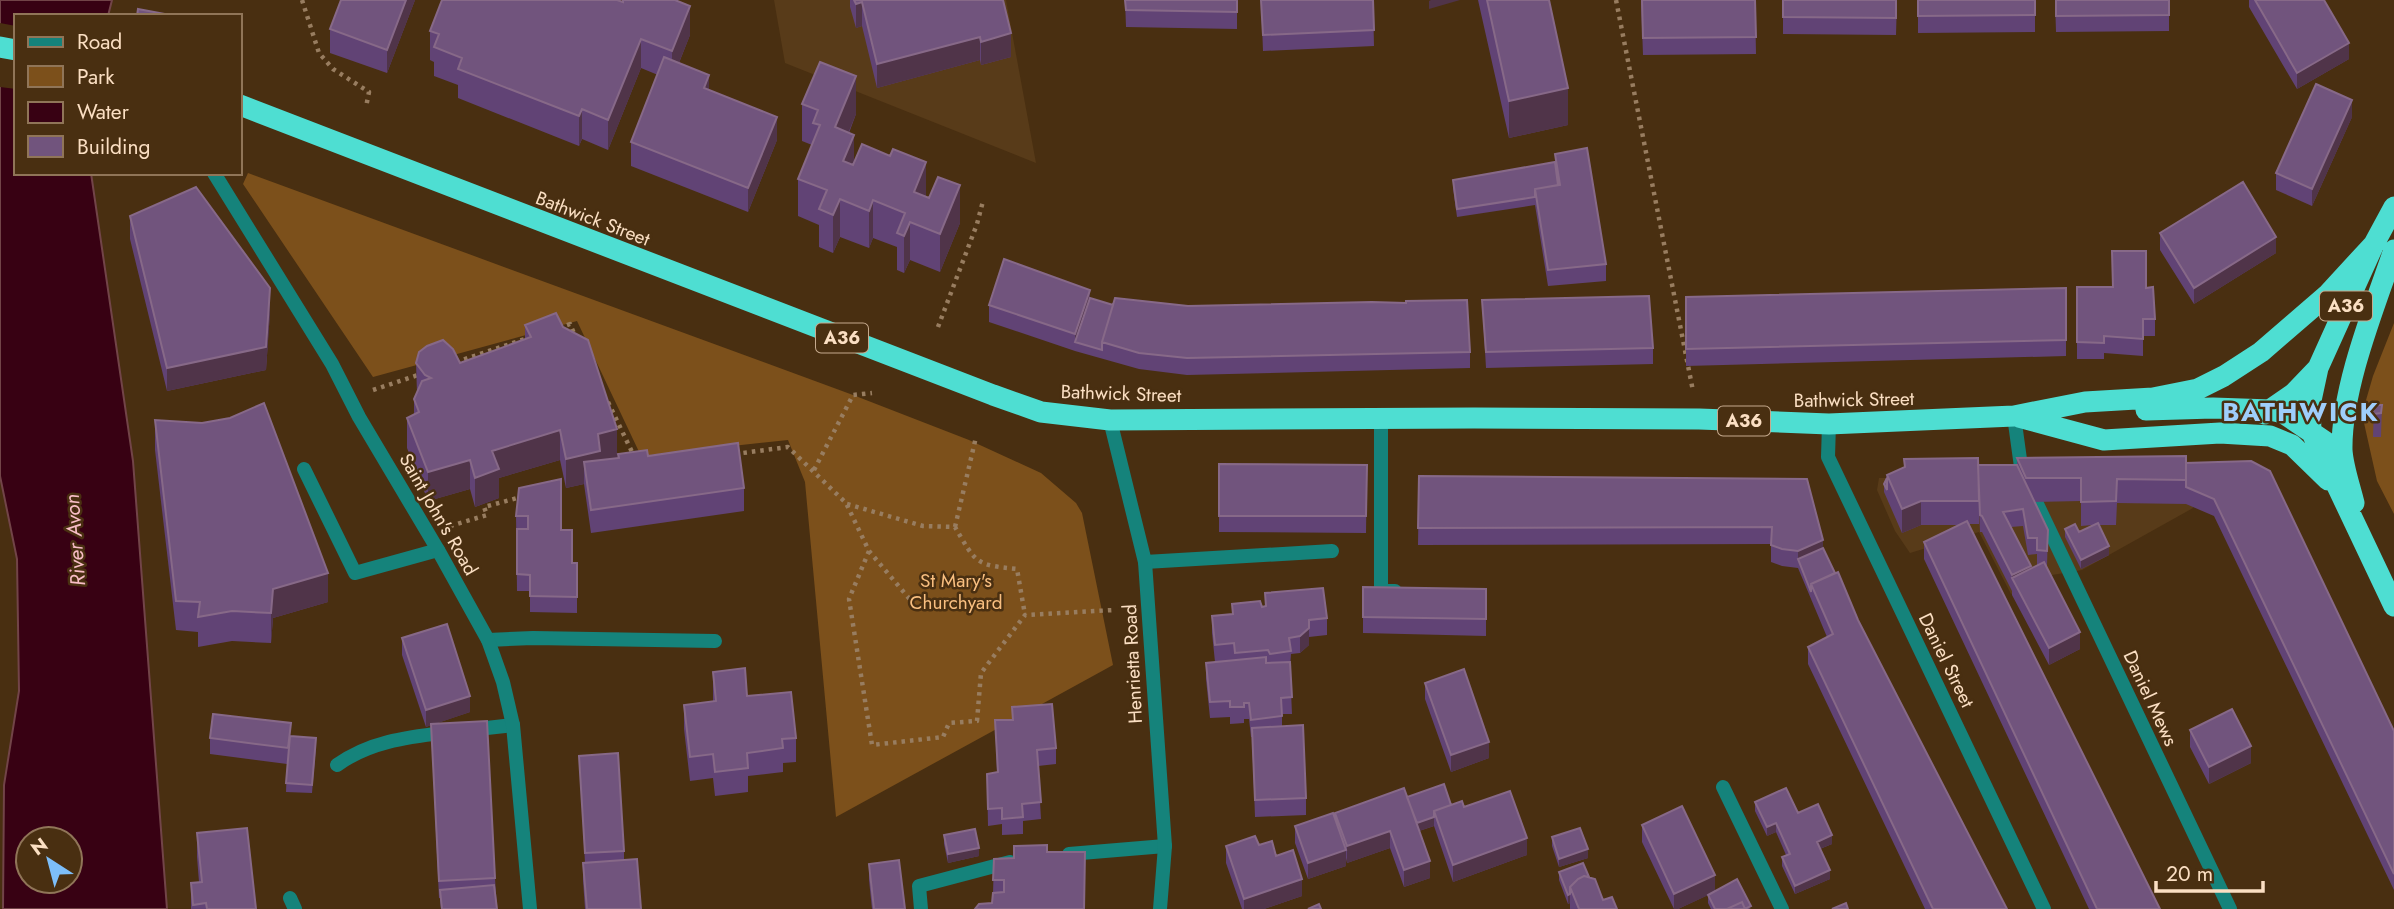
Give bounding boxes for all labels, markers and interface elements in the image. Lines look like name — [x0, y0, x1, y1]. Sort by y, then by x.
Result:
legend — [14, 14, 242, 175]
text: Road — [77, 27, 122, 57]
text: Park — [77, 62, 115, 92]
text: Water — [77, 97, 130, 127]
text: Building — [77, 132, 150, 162]
street label: Bathwick Street — [532, 184, 654, 253]
road number: A36 — [2320, 292, 2372, 320]
road number: A36 — [816, 324, 868, 352]
street label: Bathwick Street — [1060, 378, 1182, 409]
street label: Bathwick Street — [1794, 385, 1915, 414]
district label: BATHWICK — [2222, 393, 2380, 431]
road number: A36 — [1718, 407, 1770, 436]
street label: Saint John's Road — [393, 448, 484, 580]
water label: River Avon — [57, 493, 93, 587]
park label: St Mary's Churchyard — [909, 567, 1003, 616]
street label: Henrietta Road — [1116, 604, 1149, 724]
street label: Daniel Street — [1912, 608, 1981, 712]
street label: Daniel Mews — [2117, 646, 2185, 751]
north arrow — [14, 825, 84, 895]
text: N — [25, 831, 53, 862]
scale bar — [2156, 850, 2263, 894]
text: 20 m — [2166, 859, 2213, 889]

